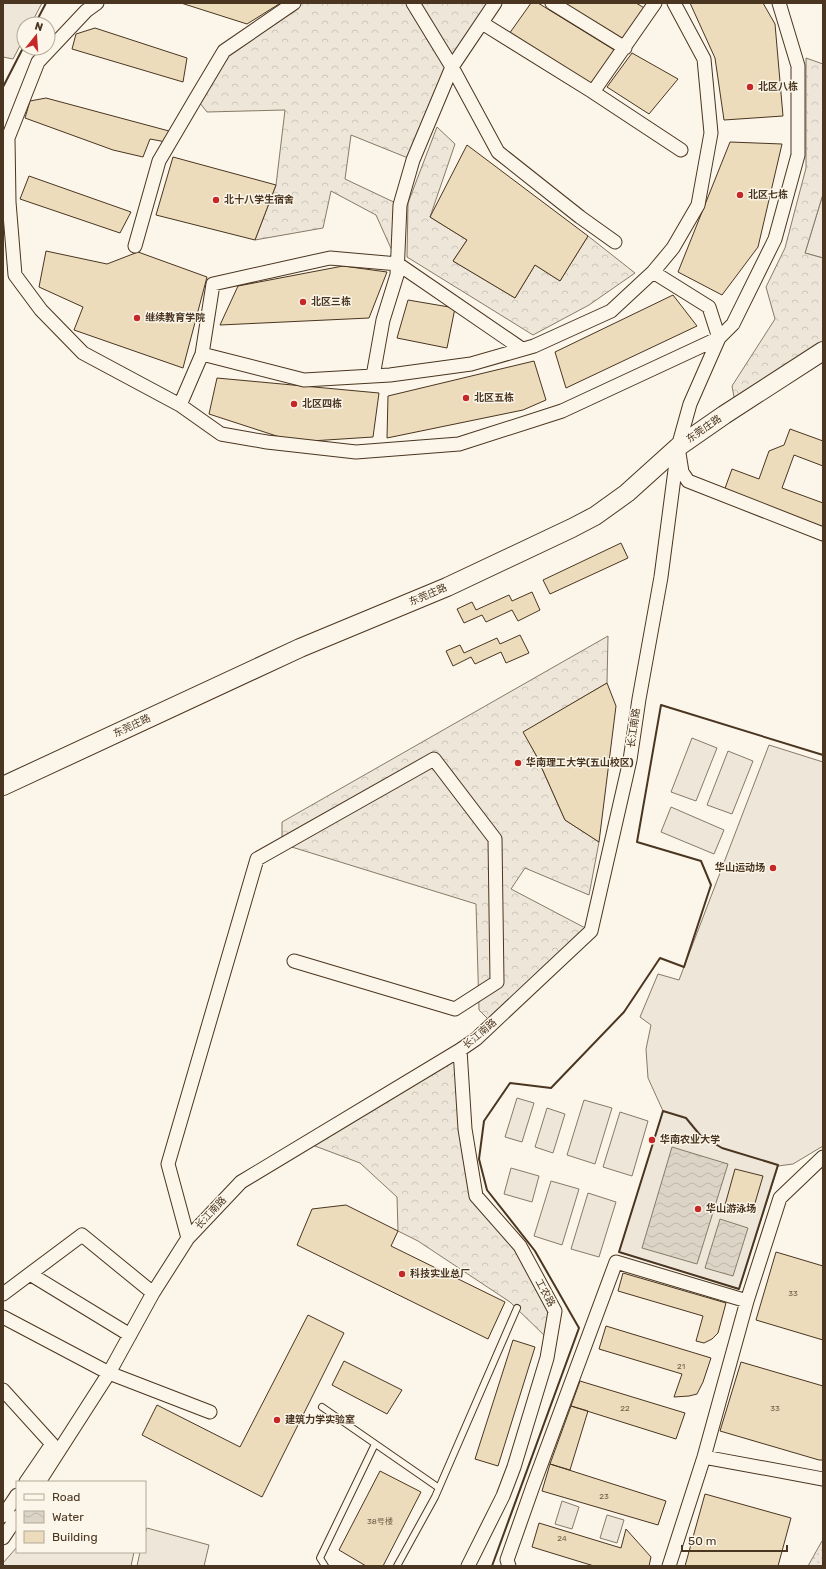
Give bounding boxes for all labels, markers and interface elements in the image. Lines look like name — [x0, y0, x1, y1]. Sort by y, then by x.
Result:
north arrow — [16, 16, 56, 56]
text: N — [33, 20, 45, 34]
place label: 北区八栋 — [758, 80, 798, 93]
marker: 北区八栋 — [745, 82, 755, 92]
place label: 北区七栋 — [748, 188, 788, 201]
marker: 北区七栋 — [735, 190, 745, 200]
place label: 北十八学生宿舍 — [224, 194, 294, 206]
marker: 北十八学生宿舍 — [211, 195, 221, 205]
place label: 北区三栋 — [311, 295, 351, 308]
marker: 北区三栋 — [298, 297, 308, 307]
place label: 继续教育学院 — [145, 311, 205, 324]
marker: 继续教育学院 — [132, 313, 142, 323]
place label: 北区五栋 — [474, 391, 514, 404]
marker: 北区五栋 — [461, 393, 471, 403]
place label: 北区四栋 — [302, 397, 342, 410]
marker: 北区四栋 — [289, 399, 299, 409]
street label: 东莞庄路 — [684, 413, 724, 445]
street label: 东莞庄路 — [407, 582, 449, 608]
street label: 长江南路 — [625, 707, 643, 749]
street label: 东莞庄路 — [111, 712, 153, 740]
place label: 华南理工大学(五山校区) — [526, 756, 634, 769]
marker: 华南理工大学(五山校区) — [513, 758, 523, 768]
place label: 华山运动场 — [715, 861, 765, 874]
marker: 华山运动场 — [768, 863, 778, 873]
street label: 长江南路 — [461, 1017, 499, 1051]
place label: 华南农业大学 — [660, 1133, 720, 1146]
marker: 华南农业大学 — [647, 1135, 657, 1145]
street label: 长江南路 — [193, 1194, 229, 1232]
place label: 华山游泳场 — [706, 1202, 756, 1215]
marker: 华山游泳场 — [693, 1204, 703, 1214]
place label: 科技实业总厂 — [410, 1268, 470, 1280]
marker: 科技实业总厂 — [397, 1269, 407, 1279]
street label: 工农路 — [533, 1277, 557, 1309]
house number: 33 — [788, 1289, 798, 1298]
house number: 21 — [677, 1362, 685, 1371]
house number: 22 — [620, 1404, 630, 1413]
house number: 33 — [770, 1404, 780, 1413]
place label: 建筑力学实验室 — [285, 1414, 355, 1426]
marker: 建筑力学实验室 — [272, 1415, 282, 1425]
legend — [16, 1481, 146, 1553]
text: Road — [52, 1490, 80, 1504]
house number: 23 — [599, 1492, 609, 1501]
text: Water — [52, 1510, 84, 1524]
house number: 38号楼 — [367, 1517, 393, 1526]
scale bar — [682, 1527, 787, 1553]
text: Building — [52, 1530, 98, 1544]
house number: 24 — [557, 1534, 567, 1543]
text: 50 m — [688, 1534, 716, 1548]

